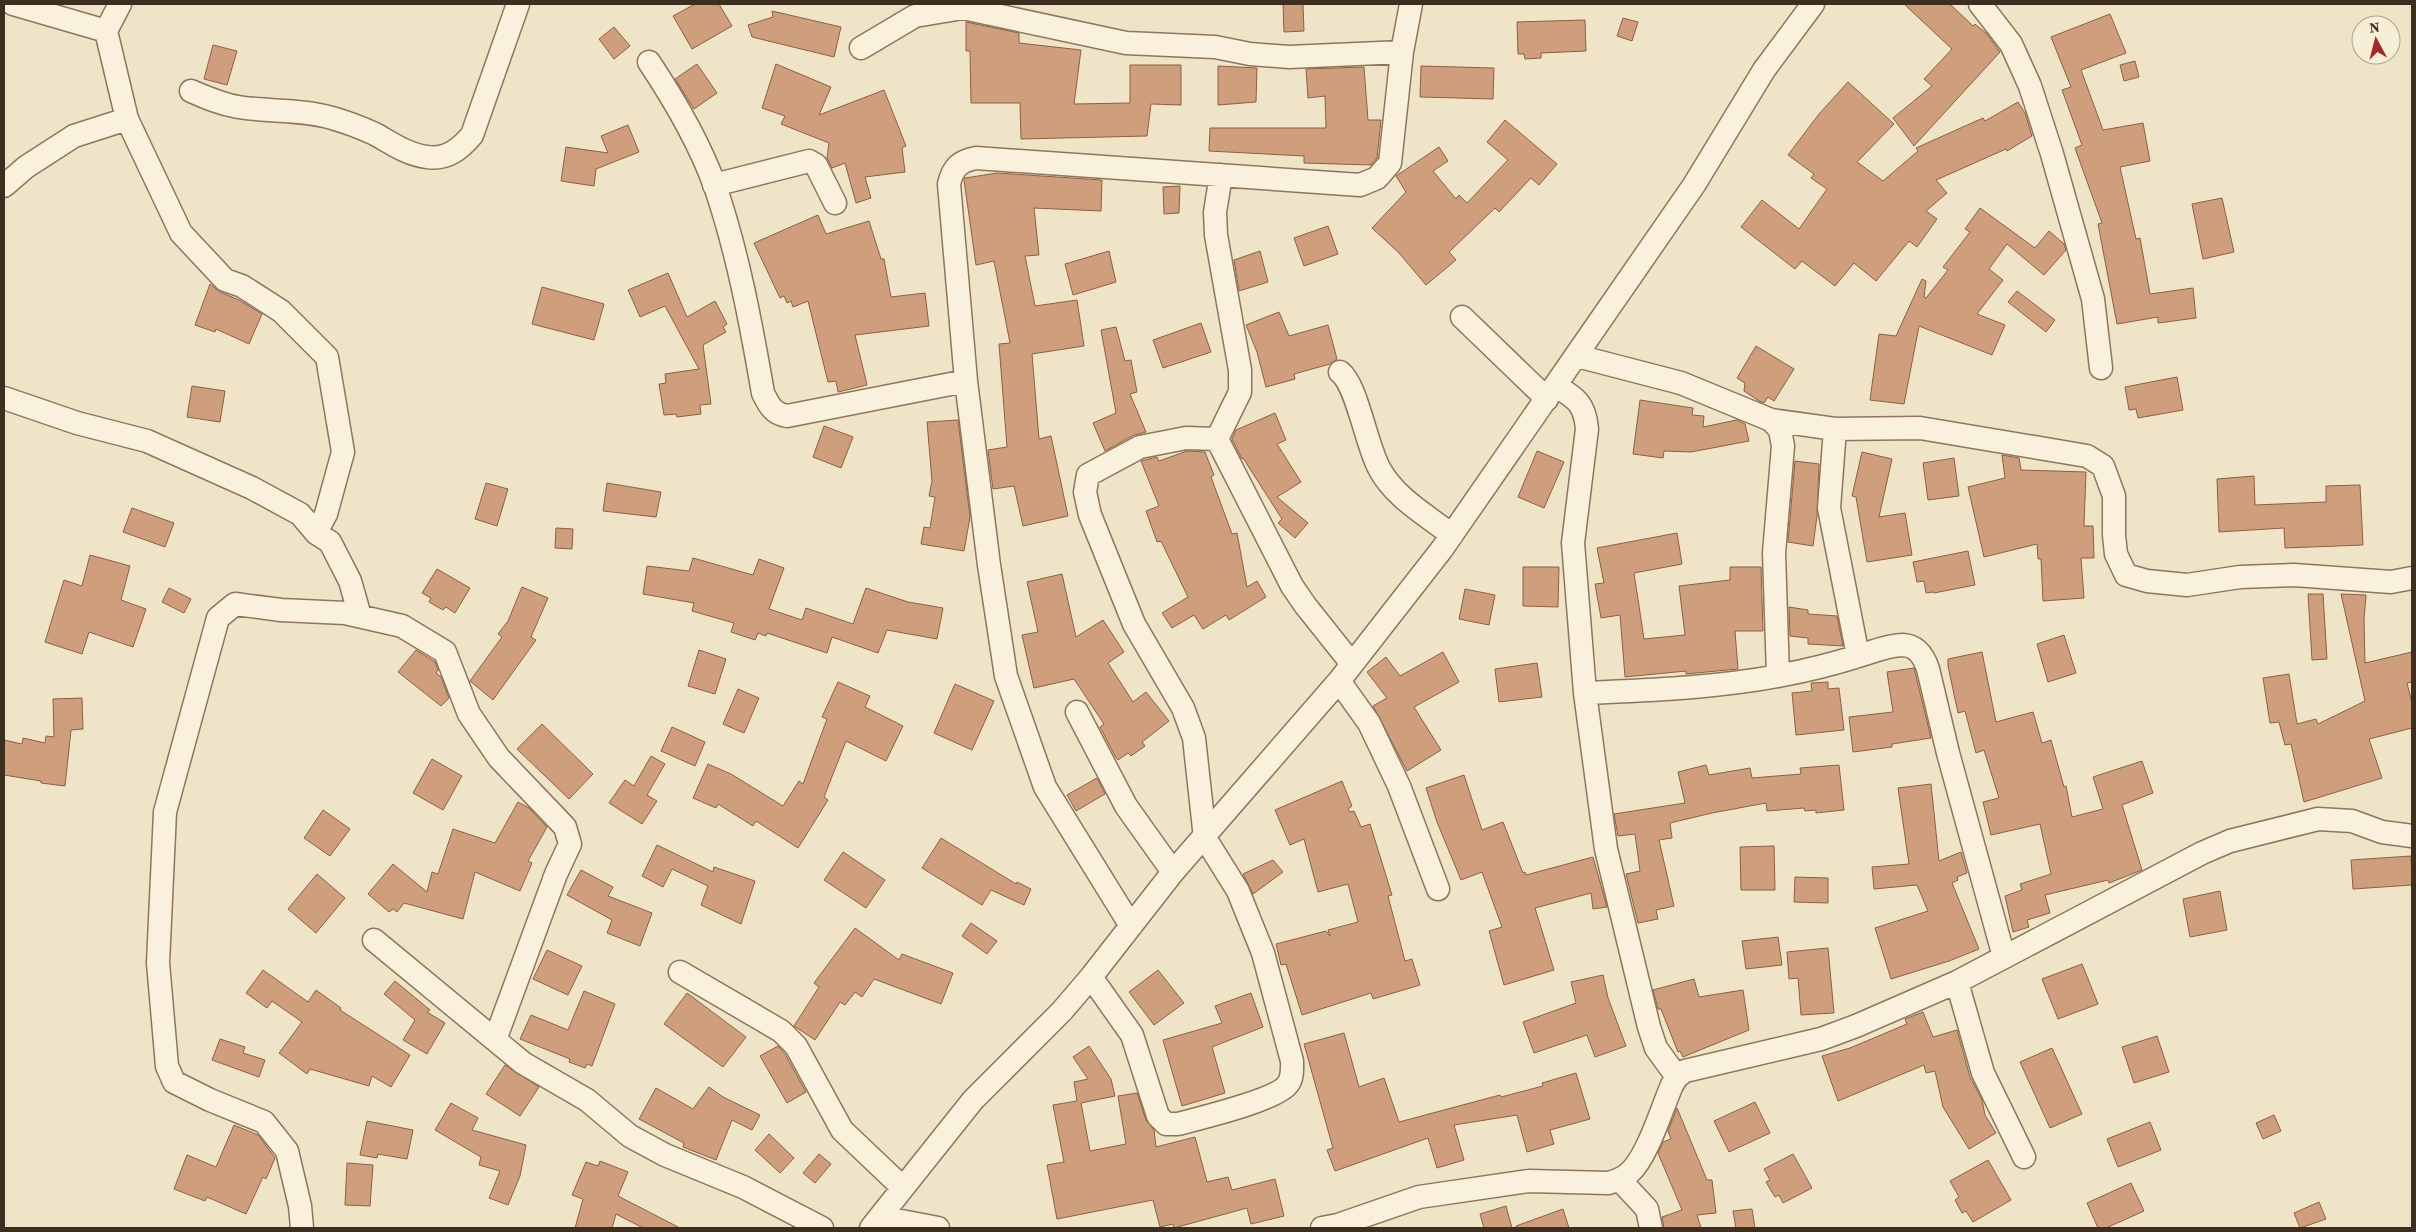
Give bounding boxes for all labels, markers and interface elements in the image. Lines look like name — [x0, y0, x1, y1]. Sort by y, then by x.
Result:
north arrow — [2351, 15, 2401, 65]
text: N — [2368, 17, 2381, 38]

